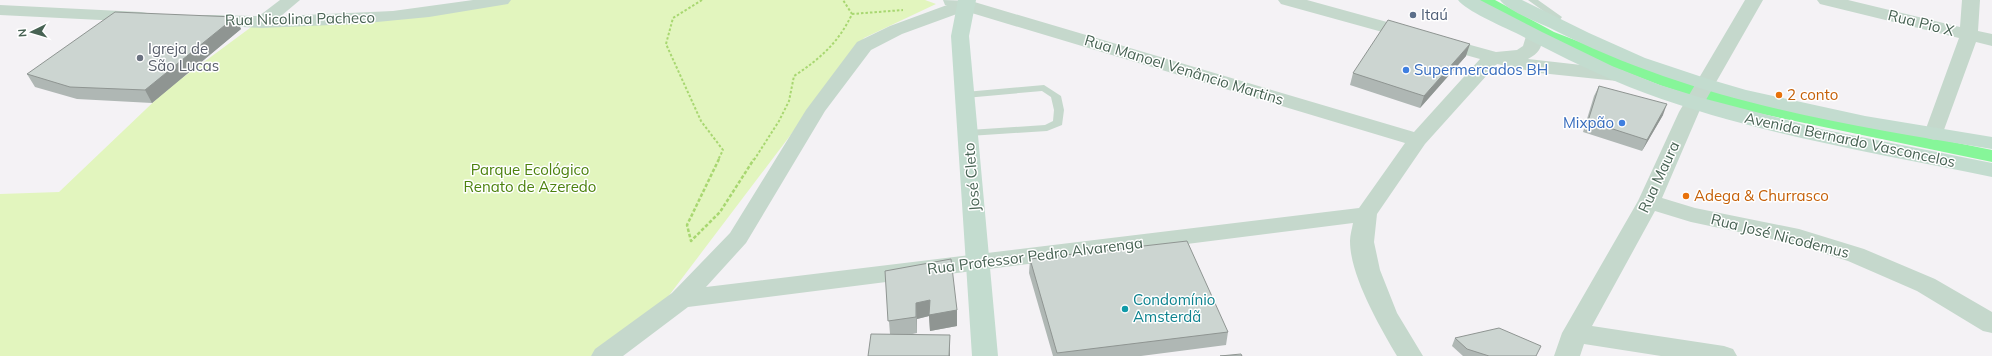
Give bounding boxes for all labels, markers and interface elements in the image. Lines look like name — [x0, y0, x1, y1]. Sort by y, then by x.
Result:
place label: Itaú — [1421, 5, 1448, 24]
street label: Rua Pio X — [1886, 5, 1956, 40]
street label: Rua Nicolina Pacheco — [225, 8, 375, 29]
marker: Itaú — [1408, 10, 1418, 20]
north arrow — [12, 12, 52, 52]
text: N — [15, 28, 29, 38]
street label: Rua Manoel Venâncio Martins — [1082, 30, 1286, 109]
place label: Igreja de São Lucas — [148, 39, 219, 75]
marker: Igreja de São Lucas — [135, 53, 145, 63]
place label: Supermercados BH — [1414, 60, 1548, 79]
marker: Supermercados BH — [1401, 65, 1411, 75]
place label: 2 conto — [1787, 85, 1838, 104]
marker: 2 conto — [1774, 90, 1784, 100]
street label: Avenida Bernardo Vasconcelos — [1743, 108, 1957, 171]
place label: Mixpão — [1563, 113, 1614, 132]
marker: Mixpão — [1617, 118, 1627, 128]
street label: Rua Maura — [1634, 138, 1683, 216]
street label: José Cleto — [959, 142, 984, 212]
park label: Parque Ecológico Renato de Azeredo — [464, 160, 596, 196]
place label: Adega & Churrasco — [1694, 186, 1829, 205]
marker: Adega & Churrasco — [1681, 191, 1691, 201]
street label: Rua José Nicodemus — [1709, 209, 1851, 262]
street label: Rua Professor Pedro Alvarenga — [926, 233, 1144, 278]
place label: Condomínio Amsterdã — [1133, 290, 1215, 326]
marker: Condomínio Amsterdã — [1120, 304, 1130, 314]

